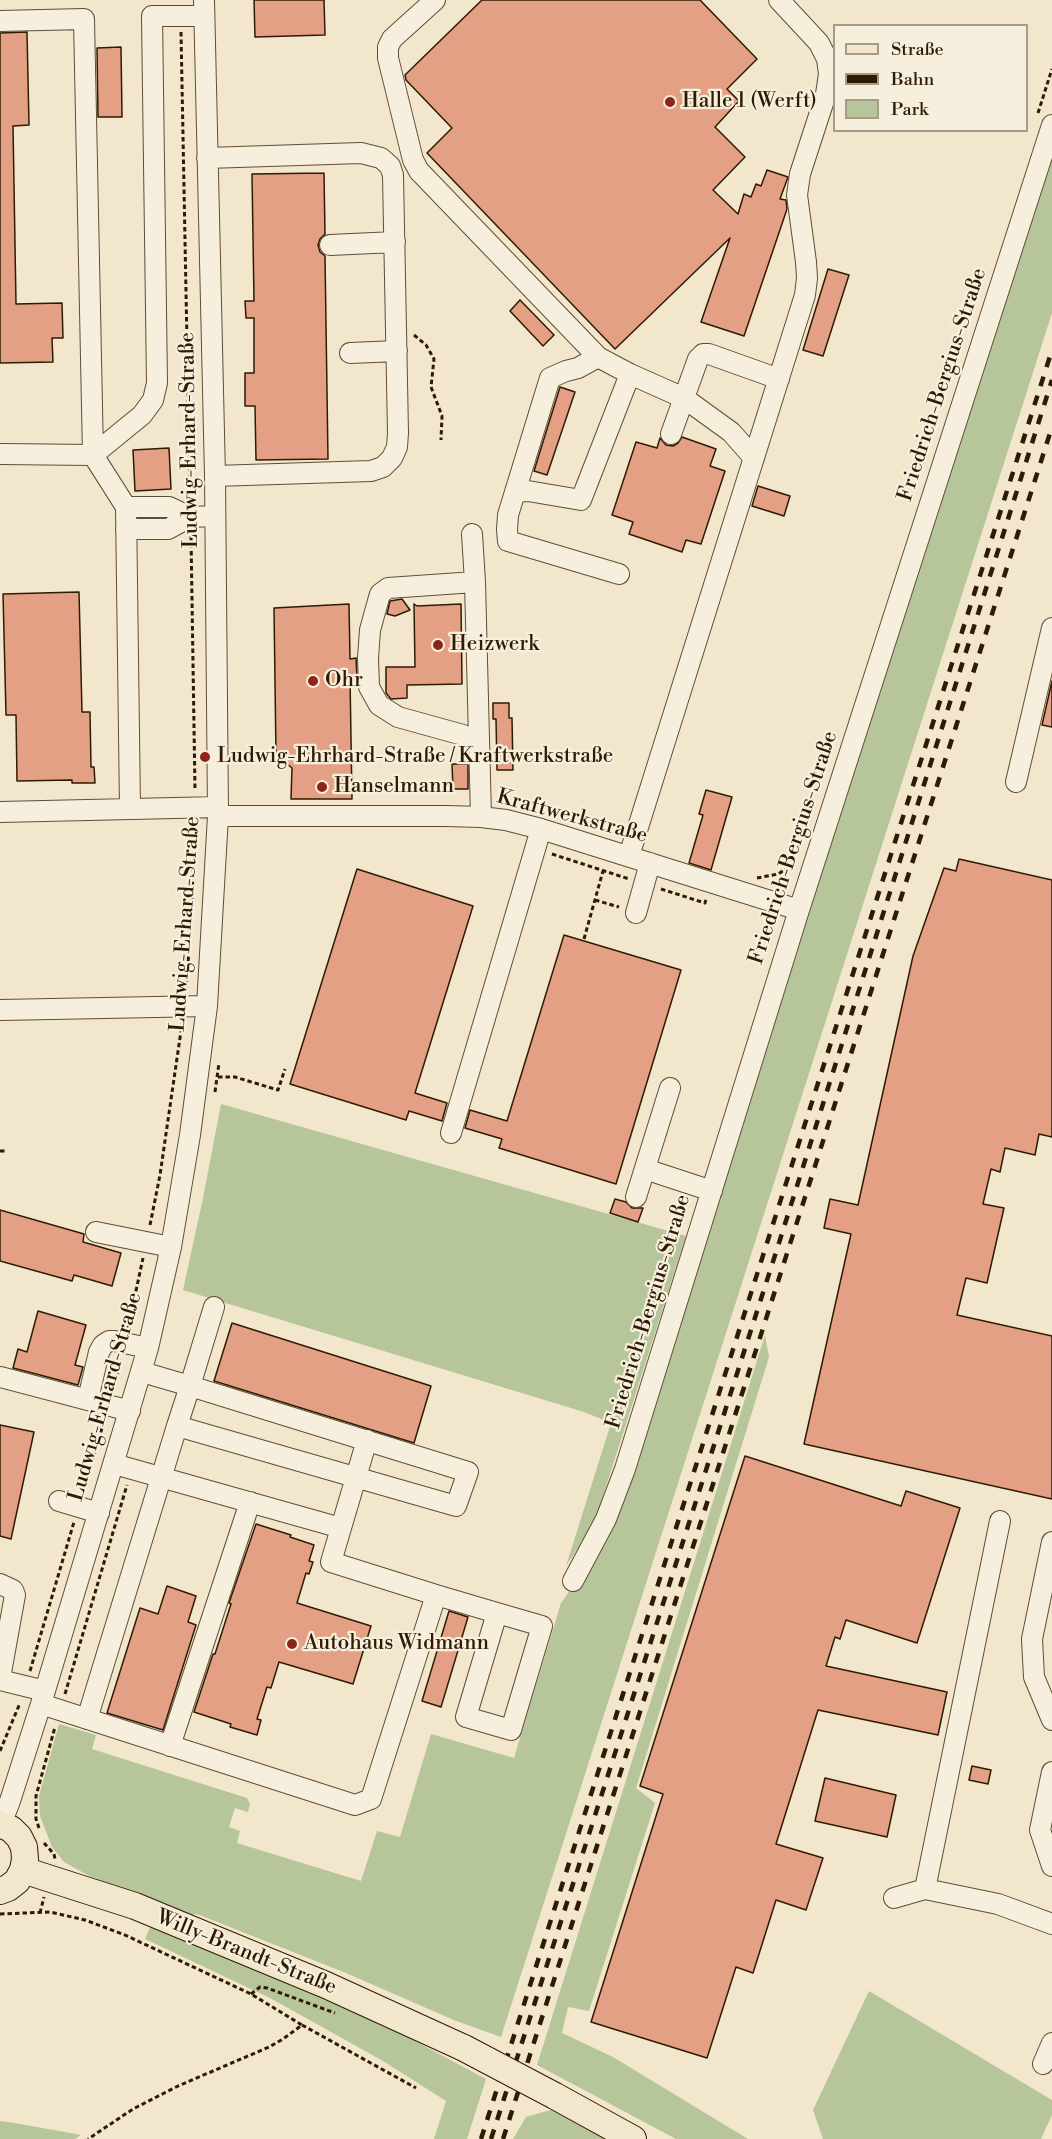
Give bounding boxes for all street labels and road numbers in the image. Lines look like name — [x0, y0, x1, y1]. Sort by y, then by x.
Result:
street label: Friedrich-Bergius-Straße — [893, 265, 993, 505]
street label: Ludwig-Erhard-Straße — [176, 332, 204, 548]
street label: Friedrich-Bergius-Straße — [744, 728, 844, 968]
street label: Kraftwerkstraße — [494, 785, 650, 849]
street label: Ludwig-Erhard-Straße — [166, 815, 206, 1033]
street label: Friedrich-Bergius-Straße — [601, 1192, 697, 1432]
street label: Ludwig-Erhard-Straße — [64, 1290, 148, 1504]
street label: Willy-Brandt-Straße — [152, 1905, 340, 2001]

